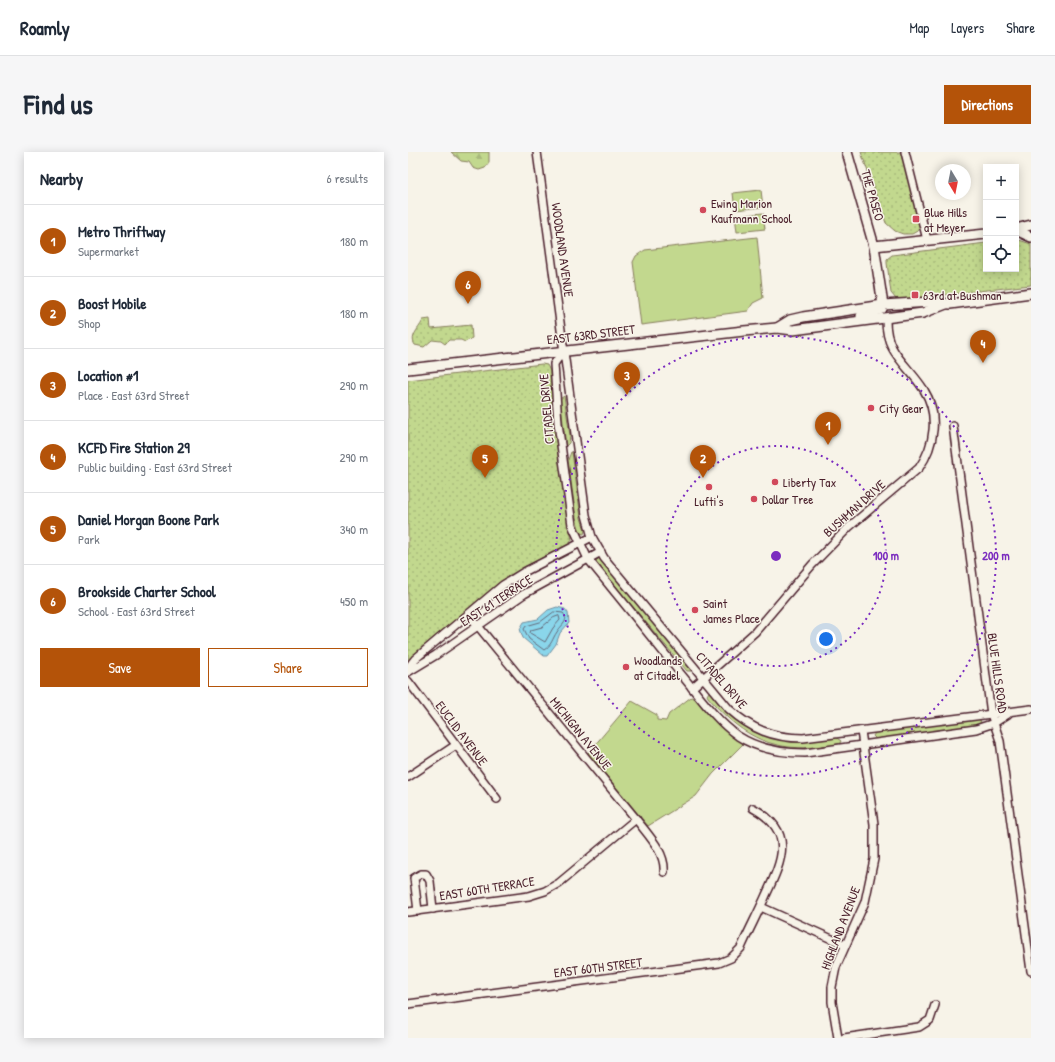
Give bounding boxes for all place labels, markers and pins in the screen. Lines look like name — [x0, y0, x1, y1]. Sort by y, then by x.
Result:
place label: Ewing Marion Kaufmann School — [711, 194, 792, 227]
place label: Blue Hills at Meyer — [924, 203, 967, 236]
marker: Ewing Marion Kaufmann School — [698, 205, 708, 215]
marker: Blue Hills at Meyer — [911, 214, 921, 224]
pin: 6 — [455, 271, 481, 304]
place label: 63rd at Bushman — [923, 286, 1002, 304]
marker: 63rd at Bushman — [910, 290, 920, 300]
pin: 4 — [970, 330, 996, 363]
pin: 3 — [614, 362, 640, 395]
place label: City Gear — [879, 399, 924, 417]
marker: City Gear — [866, 403, 876, 413]
pin: 1 — [815, 412, 841, 445]
pin: 5 — [472, 445, 498, 478]
pin: 2 — [690, 445, 716, 478]
place label: Liberty Tax — [783, 473, 836, 491]
marker: Liberty Tax — [770, 477, 780, 487]
marker: Lufti's — [704, 482, 714, 492]
place label: Dollar Tree — [762, 490, 814, 508]
place label: Lufti's — [694, 492, 724, 510]
marker: Dollar Tree — [749, 494, 759, 504]
centre of rings — [769, 549, 783, 563]
place label: Saint James Place — [703, 594, 760, 627]
marker: Saint James Place — [690, 605, 700, 615]
place label: Woodlands at Citadel — [634, 651, 682, 684]
marker: Woodlands at Citadel — [621, 662, 631, 672]

